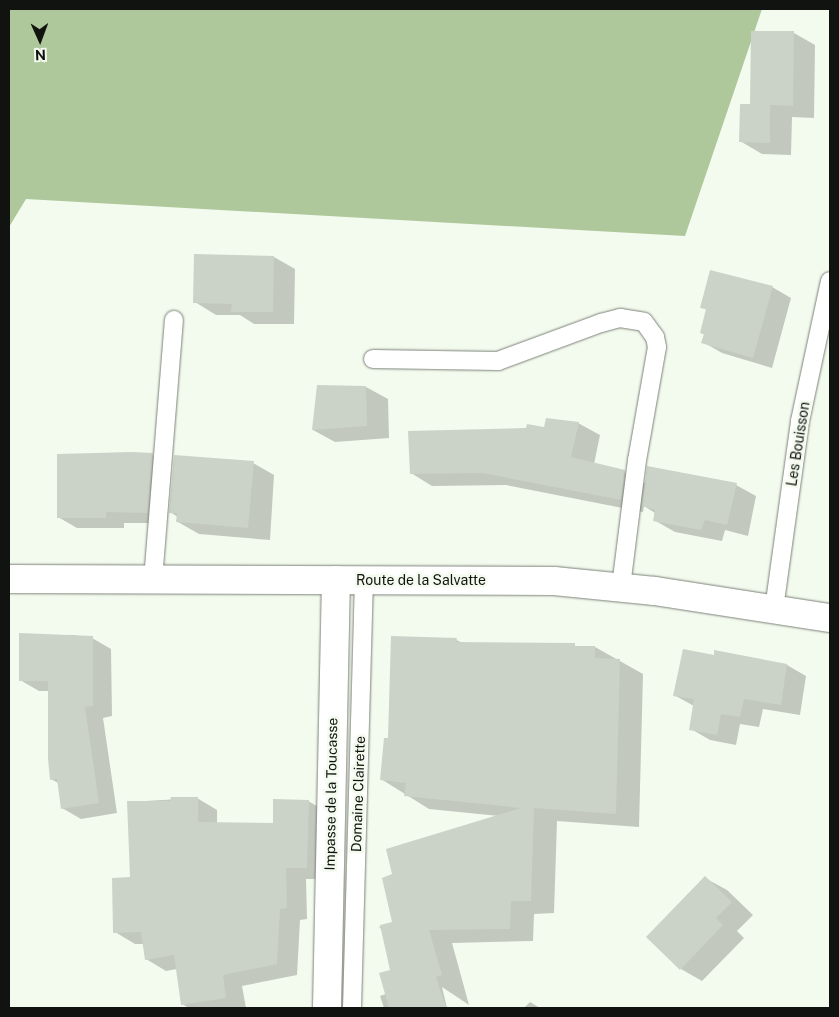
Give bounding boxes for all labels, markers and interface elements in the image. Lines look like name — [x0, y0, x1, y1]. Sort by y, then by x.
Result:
north arrow — [15, 15, 65, 65]
text: N — [35, 47, 46, 63]
street label: Les Bouisson — [783, 401, 813, 487]
street label: Route de la Salvatte — [356, 572, 486, 588]
street label: Impasse de la Toucasse — [321, 717, 341, 871]
street label: Domaine Clairette — [348, 736, 368, 852]

